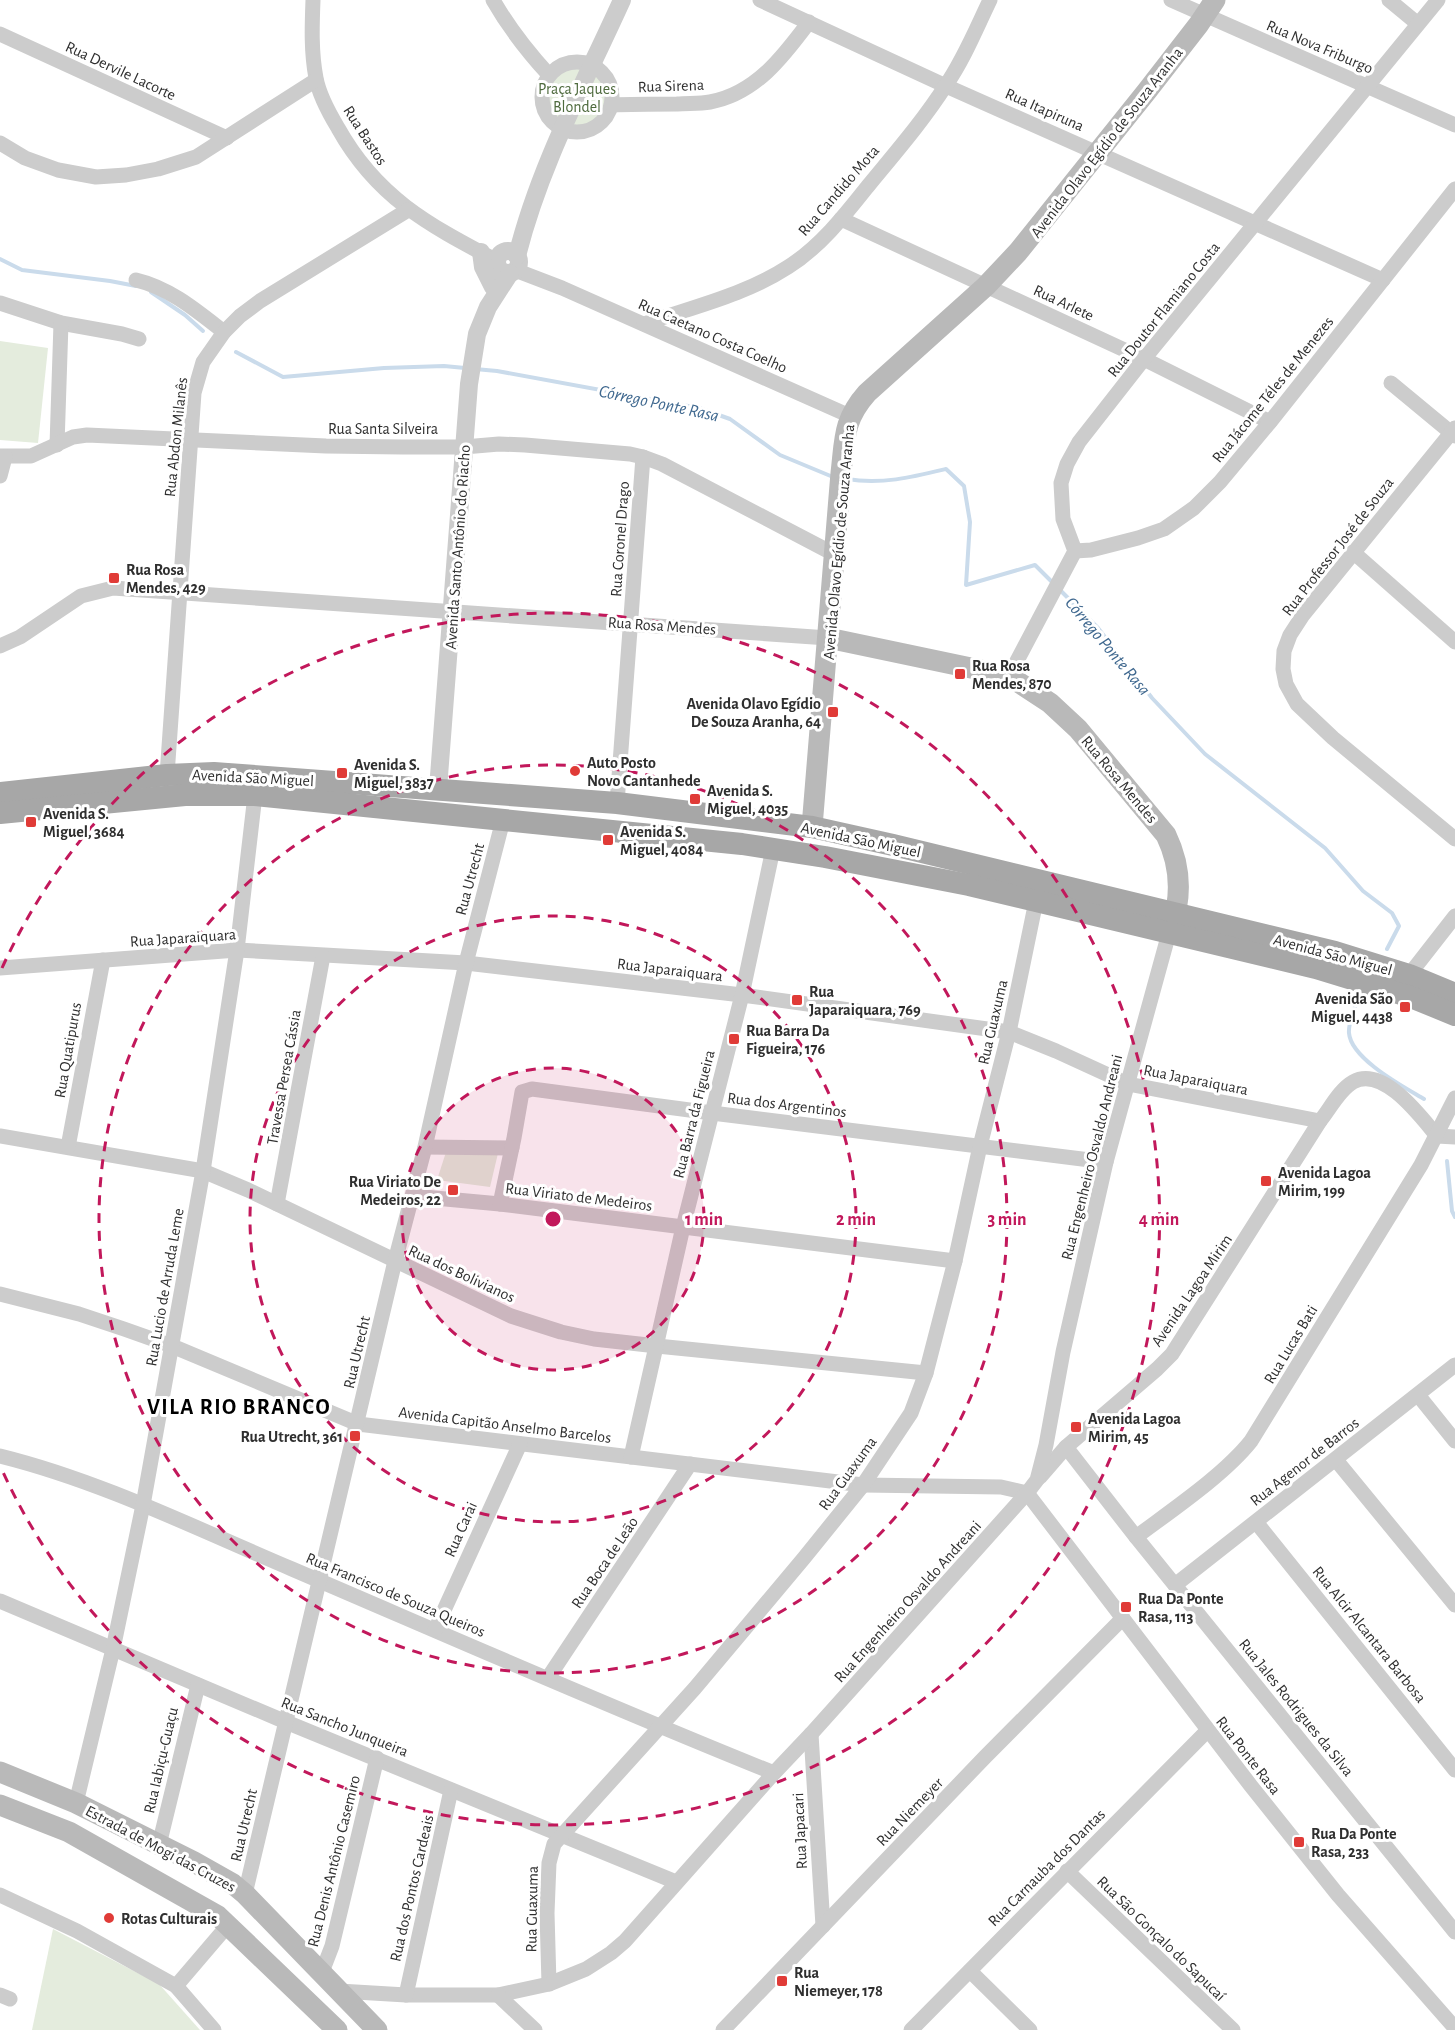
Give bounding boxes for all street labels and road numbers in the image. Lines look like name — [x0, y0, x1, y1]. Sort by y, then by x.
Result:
street label: Rua Nova Friburgo — [1264, 17, 1375, 77]
street label: Rua Dervile Lacorte — [63, 38, 178, 103]
street label: Avenida Olavo Egídio de Souza Aranha — [1028, 45, 1186, 241]
street label: Rua Sirena — [638, 77, 704, 95]
street label: Rua Itapiruna — [1003, 85, 1086, 134]
street label: Rua Bastos — [340, 103, 390, 168]
street label: Rua Candido Mota — [795, 142, 882, 239]
street label: Rua Doutor Flamiano Costa — [1105, 239, 1223, 380]
street label: Rua Arlete — [1031, 282, 1096, 324]
street label: Rua Caetano Costa Coelho — [636, 296, 790, 376]
street label: Rua Jácome Téles de Menezes — [1209, 314, 1337, 466]
street label: Rua Abdon Milanês — [162, 376, 190, 498]
street label: Rua Santa Silveira — [328, 421, 438, 437]
street label: Avenida Olavo Egídio de Souza Aranha — [821, 424, 857, 661]
street label: Avenida Santo Antônio do Riacho — [443, 444, 473, 650]
street label: Rua Professor José de Souza — [1279, 474, 1397, 619]
street label: Rua Coronel Drago — [608, 481, 632, 597]
street label: Rua Rosa Mendes — [607, 614, 717, 638]
street label: Rua Rosa Mendes — [1078, 733, 1160, 826]
street label: Avenida São Miguel — [192, 767, 314, 789]
street label: Avenida São Miguel — [799, 819, 922, 861]
street label: Rua Utrecht — [453, 841, 487, 917]
street label: Rua Japaraiquara — [129, 926, 237, 950]
street label: Avenida São Miguel — [1272, 931, 1394, 979]
street label: Rua Japaraiquara — [616, 956, 724, 984]
street label: Rua Guaxuma — [975, 978, 1011, 1066]
street label: Rua Quatipurus — [52, 1001, 85, 1099]
street label: Travessa Persea Cássia — [264, 1008, 304, 1146]
street label: Rua Barra da Figueira — [670, 1049, 718, 1180]
street label: Rua Engenheiro Osvaldo Andreani — [1059, 1053, 1125, 1262]
street label: Rua Japaraiquara — [1142, 1062, 1250, 1098]
street label: Rua dos Argentinos — [726, 1090, 848, 1120]
street label: Rua Viriato de Medeiros — [505, 1180, 653, 1214]
street label: Rua Lucio de Arruda Leme — [143, 1207, 187, 1367]
street label: Avenida Lagoa Mirim — [1148, 1232, 1235, 1349]
street label: Rua dos Bolivianos — [406, 1242, 517, 1306]
street label: Rua Lucas Bati — [1261, 1302, 1320, 1387]
street label: Rua Utrecht — [341, 1314, 373, 1390]
street label: Avenida Capitão Anselmo Barcelos — [398, 1404, 612, 1446]
street label: Rua Agenor de Barros — [1247, 1414, 1362, 1509]
street label: Rua Guaxuma — [816, 1434, 880, 1513]
street label: Rua Carai — [442, 1499, 480, 1559]
street label: Rua Boca de Leão — [568, 1514, 641, 1611]
street label: Rua Engenheiro Osvaldo Andreani — [831, 1518, 984, 1686]
street label: Rua Francisco de Souza Queiros — [303, 1550, 488, 1641]
street label: Rua Alcir Alcantara Barbosa — [1309, 1563, 1429, 1706]
street label: Rua Jales Rodrigues da Silva — [1236, 1636, 1356, 1779]
street label: Rua Sancho Junqueira — [279, 1694, 410, 1760]
street label: Rua Iabiçu-Guaçu — [141, 1706, 181, 1815]
street label: Rua Ponte Rasa — [1213, 1713, 1284, 1798]
street label: Rua Denis Antônio Casemiro — [305, 1774, 363, 1949]
street label: Rua Niemeyer — [873, 1774, 947, 1850]
street label: Rua Utrecht — [228, 1787, 260, 1863]
street label: Rua Japacari — [790, 1792, 810, 1870]
street label: Estrada de Mogi das Cruzes — [83, 1803, 238, 1895]
street label: Rua Carnauba dos Dantas — [985, 1806, 1108, 1929]
street label: Rua dos Pontos Cardeais — [387, 1813, 437, 1963]
street label: Rua Guaxuma — [523, 1866, 541, 1953]
street label: Rua São Gonçalo do Sapucaí — [1094, 1873, 1229, 2004]

